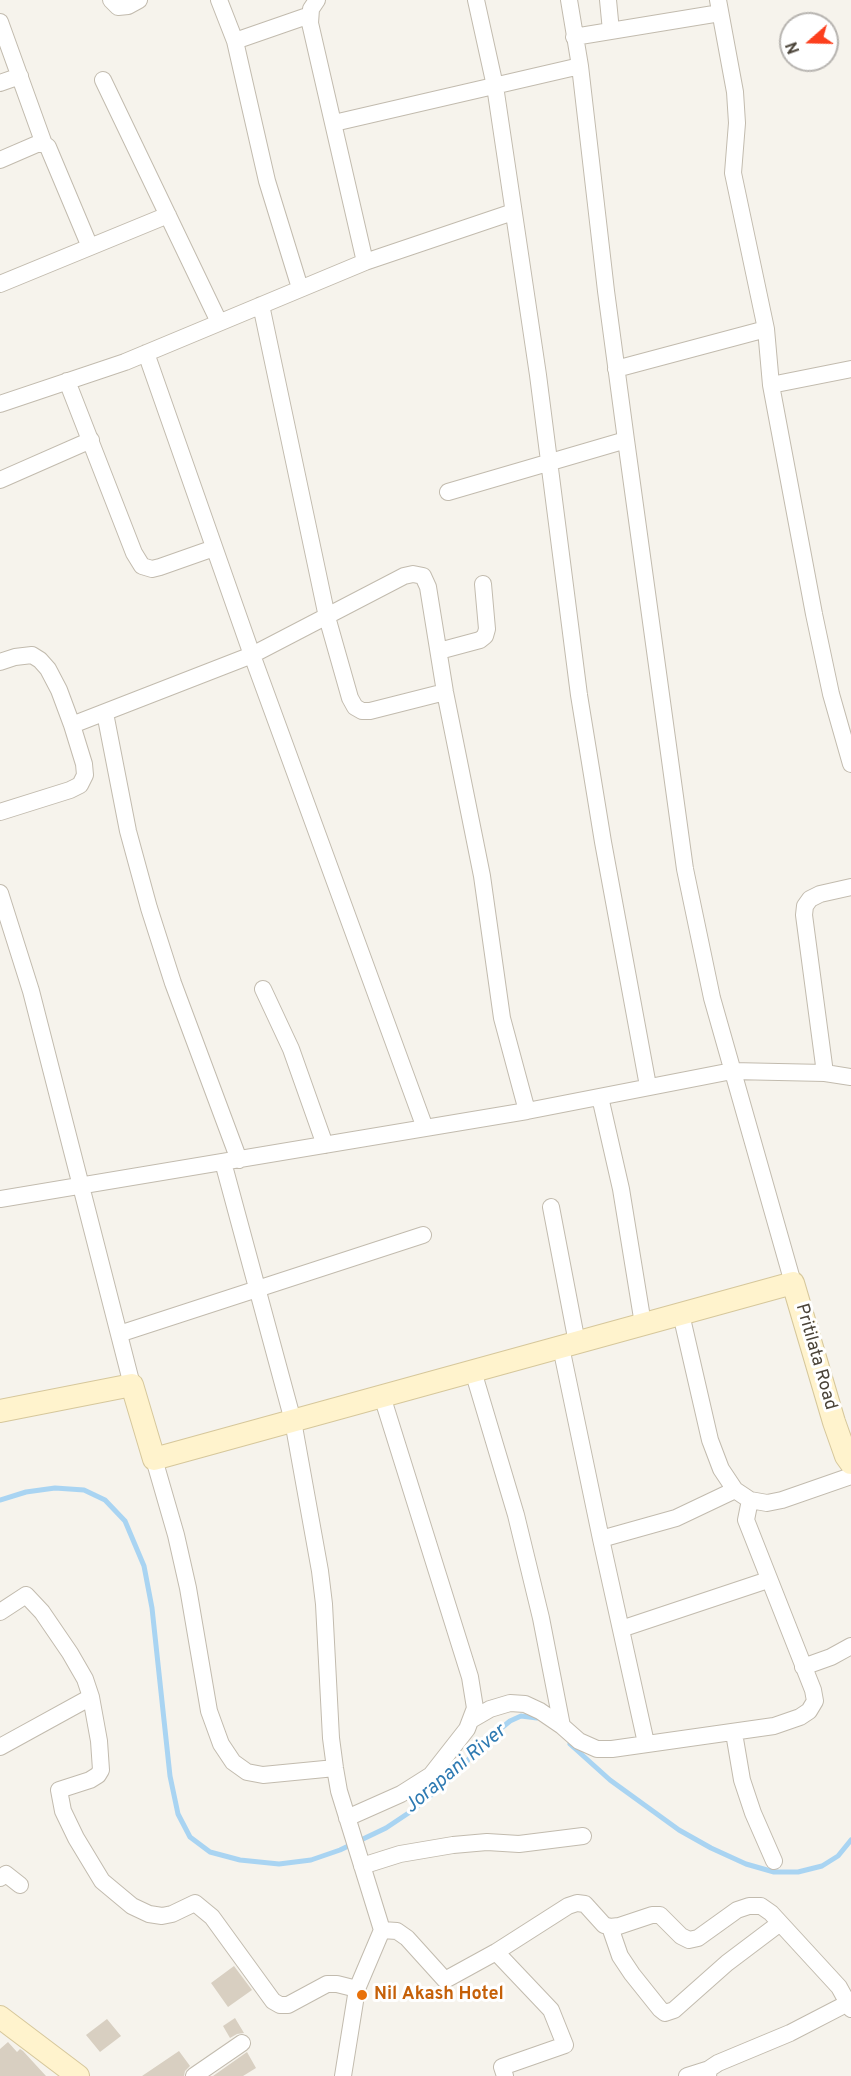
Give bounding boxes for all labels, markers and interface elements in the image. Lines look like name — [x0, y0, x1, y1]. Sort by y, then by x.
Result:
north arrow — [779, 12, 839, 72]
text: N — [783, 39, 805, 56]
street label: Pritilata Road — [789, 1301, 841, 1413]
water label: Jorapani River — [400, 1720, 512, 1820]
place label: Nil Akash Hotel — [374, 1984, 504, 2006]
marker: Nil Akash Hotel — [355, 1988, 369, 2002]

